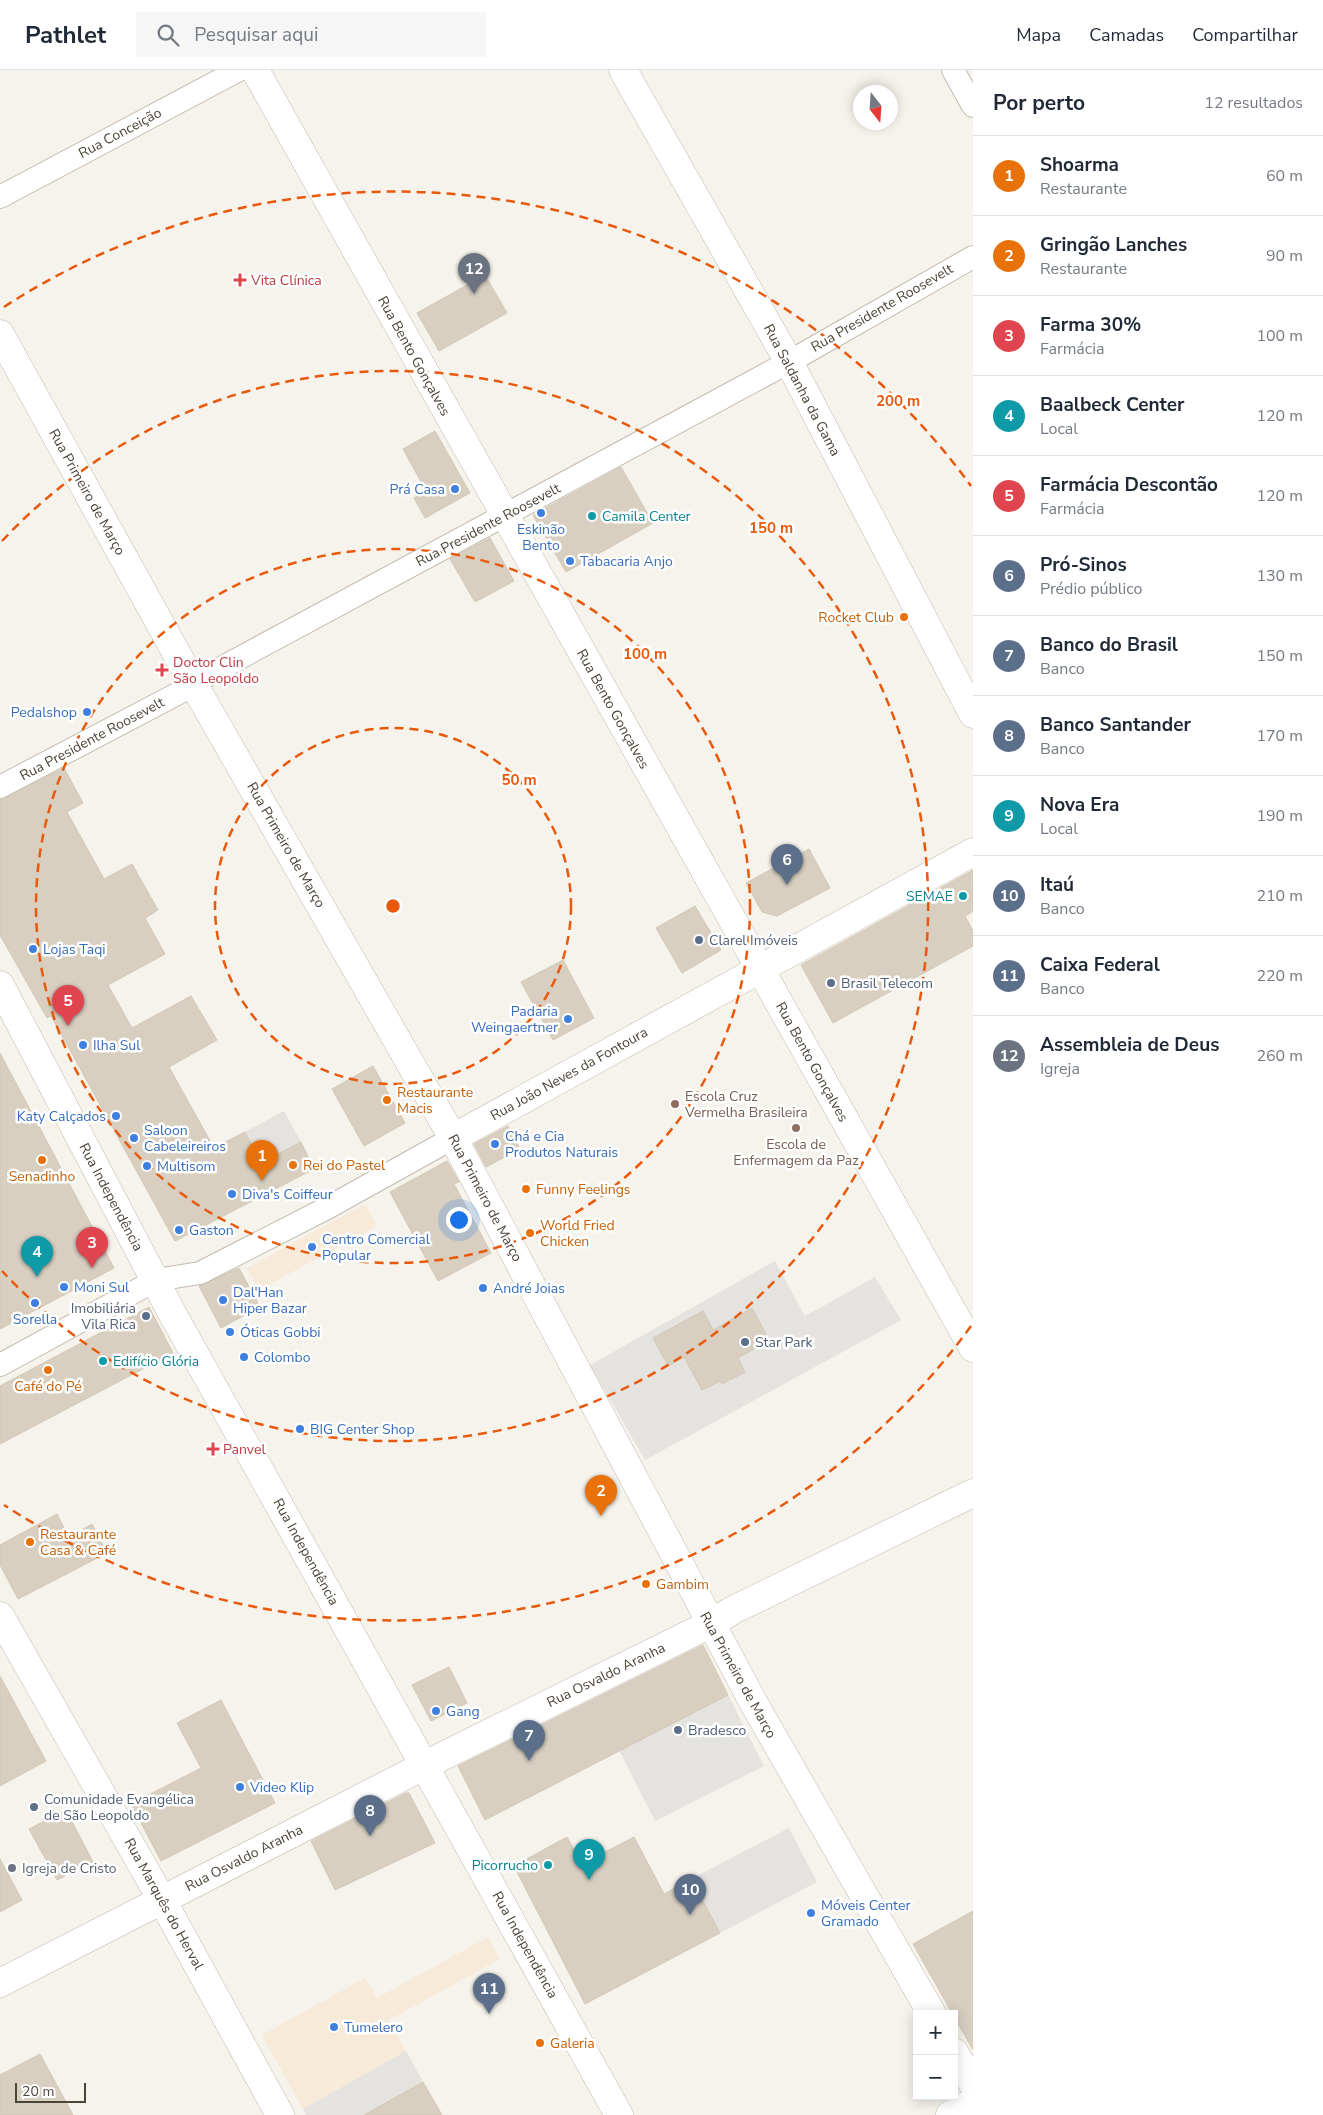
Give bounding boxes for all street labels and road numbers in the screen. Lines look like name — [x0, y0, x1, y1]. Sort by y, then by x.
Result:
street label: Rua Conceição — [75, 103, 165, 163]
street label: Rua Presidente Roosevelt — [807, 259, 957, 357]
street label: Rua Bento Gonçalves — [373, 293, 455, 420]
street label: Rua Saldanha da Gama — [759, 321, 845, 459]
street label: Rua Primeiro de Março — [44, 425, 130, 559]
street label: Rua Presidente Roosevelt — [412, 479, 564, 571]
street label: Rua Bento Gonçalves — [572, 646, 654, 773]
street label: Rua Presidente Roosevelt — [16, 693, 168, 785]
street label: Rua Primeiro de Março — [242, 779, 330, 911]
street label: Rua Bento Gonçalves — [771, 999, 853, 1126]
street label: Rua João Neves da Fontoura — [487, 1023, 651, 1125]
street label: Rua Primeiro de Março — [443, 1131, 527, 1265]
street label: Rua Independência — [75, 1140, 147, 1254]
street label: Rua Independência — [269, 1495, 343, 1609]
street label: Rua Primeiro de Março — [695, 1608, 781, 1742]
street label: Rua Osvaldo Aranha — [544, 1638, 668, 1712]
street label: Rua Osvaldo Aranha — [182, 1820, 306, 1896]
street label: Rua Marquês do Herval — [120, 1835, 209, 1974]
street label: Rua Independência — [488, 1888, 562, 2002]

